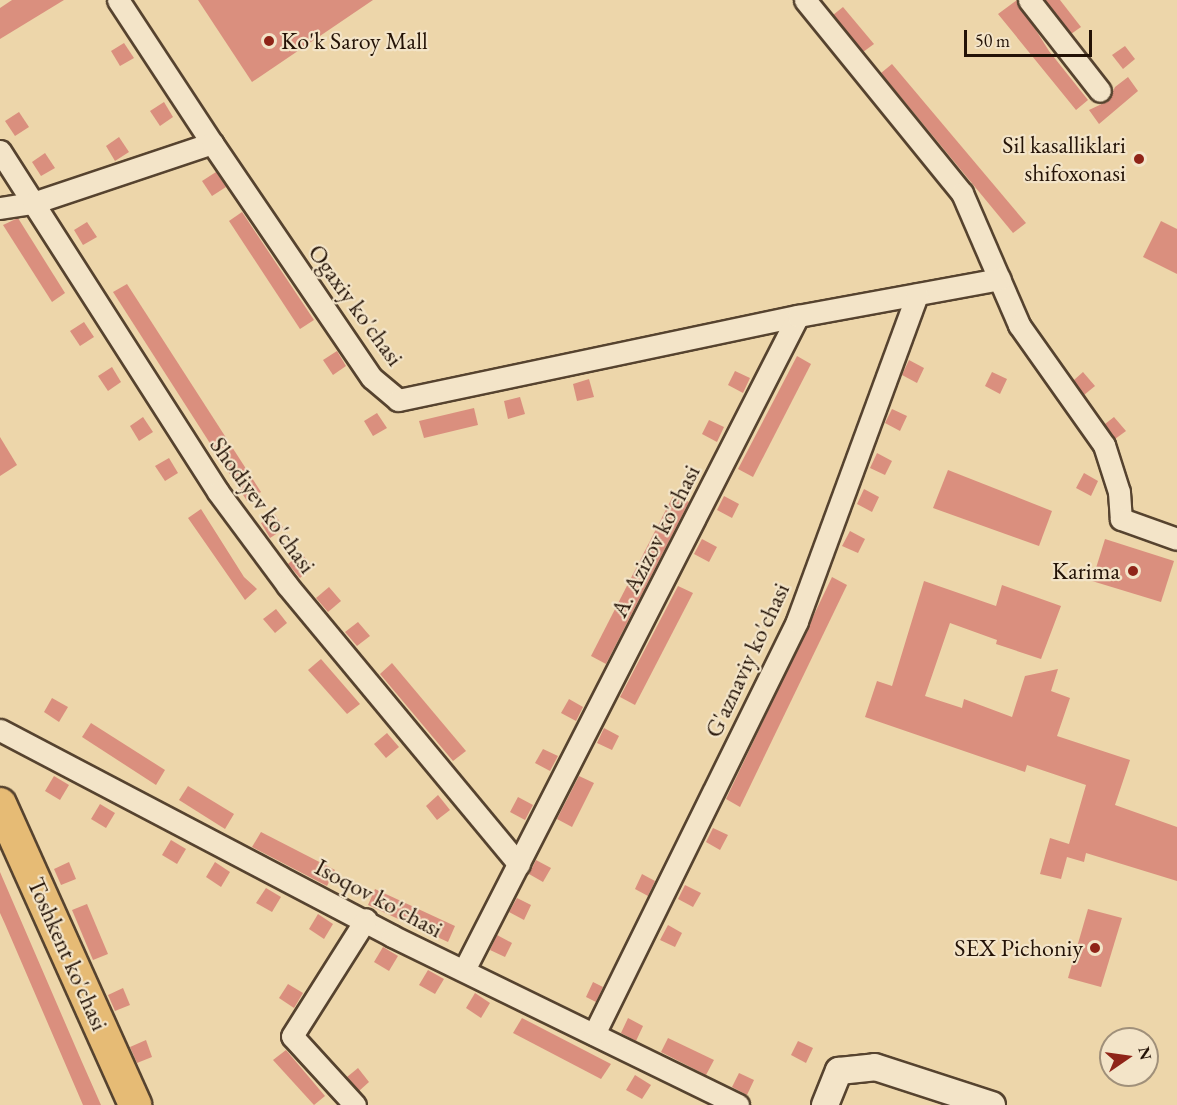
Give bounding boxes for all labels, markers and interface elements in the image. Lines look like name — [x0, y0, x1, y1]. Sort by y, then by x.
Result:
scale bar — [967, 18, 1094, 56]
place label: Ko'k Saroy Mall — [281, 27, 428, 55]
text: 50 m — [975, 29, 1010, 52]
marker: Ko'k Saroy Mall — [262, 34, 276, 48]
place label: Sil kasalliklari shifoxonasi — [1002, 131, 1126, 187]
marker: Sil kasalliklari shifoxonasi — [1130, 150, 1148, 168]
street label: Ogaxiy ko'chasi — [302, 239, 410, 371]
street label: Shodiyev ko'chasi — [204, 431, 322, 579]
street label: A. Azizov ko'chasi — [604, 460, 706, 622]
place label: Karima — [1052, 557, 1120, 585]
marker: Karima — [1124, 562, 1142, 580]
street label: G'aznaviy ko'chasi — [699, 578, 795, 742]
street label: Isoqov ko'chasi — [310, 852, 448, 944]
street label: Toshkent ko'chasi — [21, 873, 115, 1035]
place label: SEX Pichoniy — [954, 934, 1083, 962]
marker: SEX Pichoniy — [1088, 941, 1102, 955]
north arrow — [1099, 1027, 1159, 1087]
text: N — [1133, 1045, 1157, 1062]

